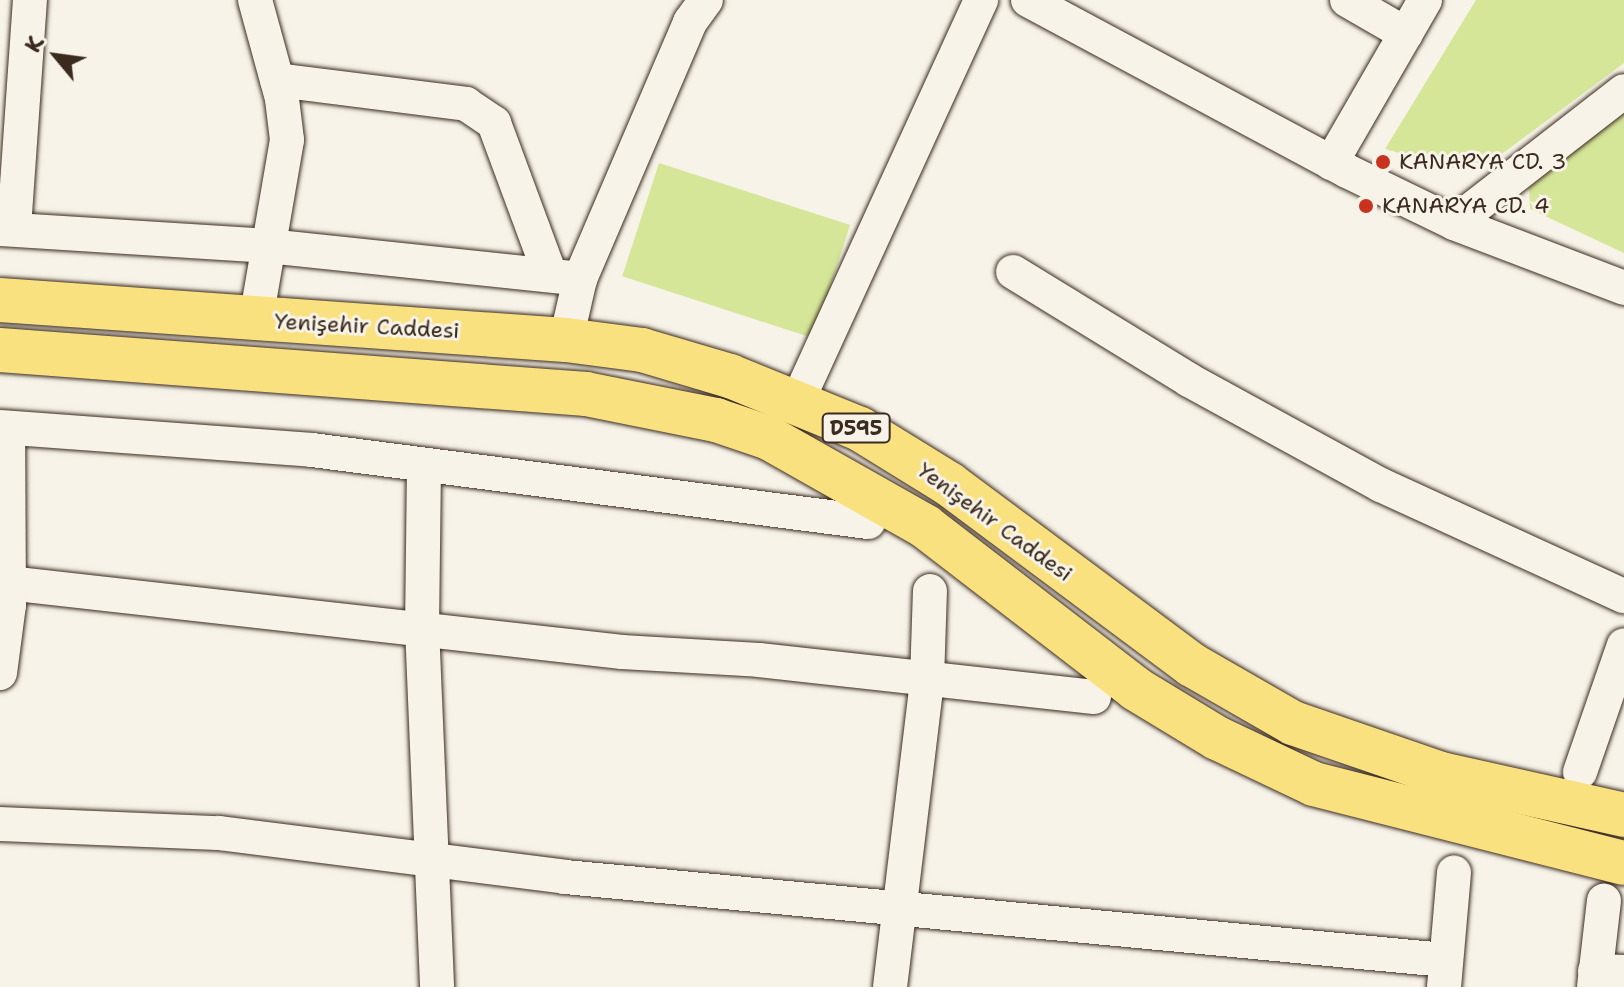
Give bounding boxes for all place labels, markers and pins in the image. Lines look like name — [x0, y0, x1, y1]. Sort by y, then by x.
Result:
place label: KANARYA CD. 3 — [1399, 149, 1566, 175]
marker: KANARYA CD. 3 — [1374, 153, 1392, 171]
place label: KANARYA CD. 4 — [1382, 193, 1549, 219]
marker: KANARYA CD. 4 — [1357, 197, 1375, 215]

